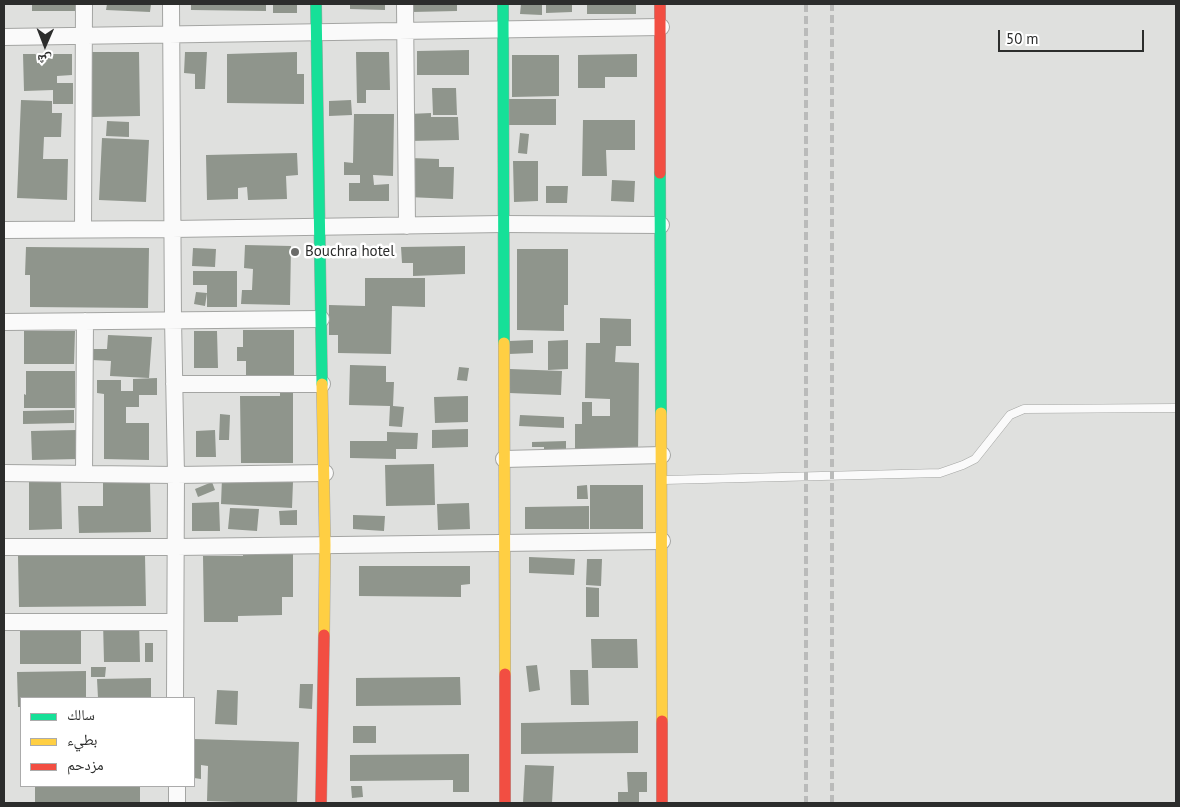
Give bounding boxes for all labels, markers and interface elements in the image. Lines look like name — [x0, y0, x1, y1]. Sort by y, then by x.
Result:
north arrow — [20, 20, 70, 70]
scale bar — [1000, 20, 1146, 52]
text: 50 m — [1006, 29, 1039, 48]
text: ش — [37, 51, 52, 69]
place label: Bouchra hotel — [305, 243, 395, 261]
marker: Bouchra hotel — [289, 246, 301, 258]
legend — [20, 697, 195, 787]
text: سالك — [67, 705, 95, 724]
text: بطيء — [67, 730, 97, 749]
text: مزدحم — [67, 755, 104, 774]

